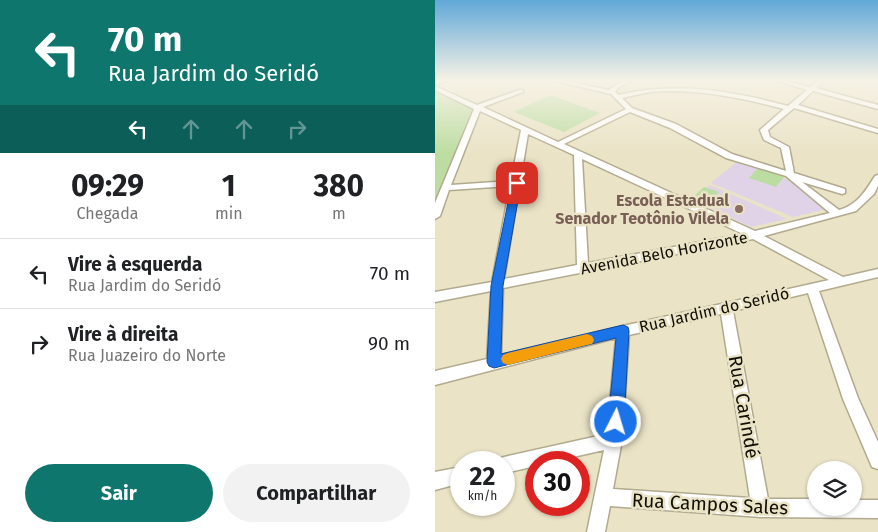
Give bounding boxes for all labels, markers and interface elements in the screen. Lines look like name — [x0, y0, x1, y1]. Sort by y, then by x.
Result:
text: 70 m — [108, 18, 182, 60]
icon: left — [25, 20, 90, 85]
text: Rua Jardim do Seridó — [108, 60, 319, 87]
icon: left — [124, 115, 152, 143]
icon: ahead — [177, 115, 205, 143]
icon: ahead — [230, 115, 258, 143]
icon: right — [283, 115, 311, 143]
pin — [496, 162, 538, 204]
text: 09:29 — [71, 168, 144, 204]
text: 1 — [222, 168, 236, 204]
text: 380 — [314, 168, 364, 204]
icon: arrive — [503, 169, 531, 197]
place label: Escola Estadual Senador Teotônio Vilela — [555, 191, 729, 228]
marker: Escola Estadual Senador Teotônio Vilela — [733, 203, 745, 215]
text: Chegada — [77, 204, 138, 223]
text: min — [215, 204, 243, 223]
text: m — [332, 204, 346, 223]
street label: Avenida Belo Horizonte — [579, 228, 749, 278]
text: Vire à esquerda — [68, 253, 202, 276]
icon: left — [25, 260, 53, 288]
text: 70 m — [370, 262, 410, 285]
text: Rua Jardim do Seridó — [68, 276, 221, 295]
street label: Rua Jardim do Seridó — [637, 283, 791, 337]
text: Vire à direita — [68, 323, 178, 346]
icon: right — [25, 330, 53, 358]
text: 90 m — [368, 332, 410, 355]
text: Rua Juazeiro do Norte — [68, 346, 226, 365]
street label: Rua Carindé — [724, 354, 764, 460]
position arrow — [589, 395, 641, 447]
speed limit sign: 30 — [525, 451, 590, 516]
map controls — [807, 461, 862, 516]
button: layers — [807, 461, 862, 516]
text: 22 — [470, 462, 495, 492]
button: Sair — [25, 464, 213, 522]
button: Compartilhar — [223, 464, 410, 522]
street label: Rua Campos Sales — [631, 488, 789, 520]
text: km/h — [468, 489, 497, 503]

